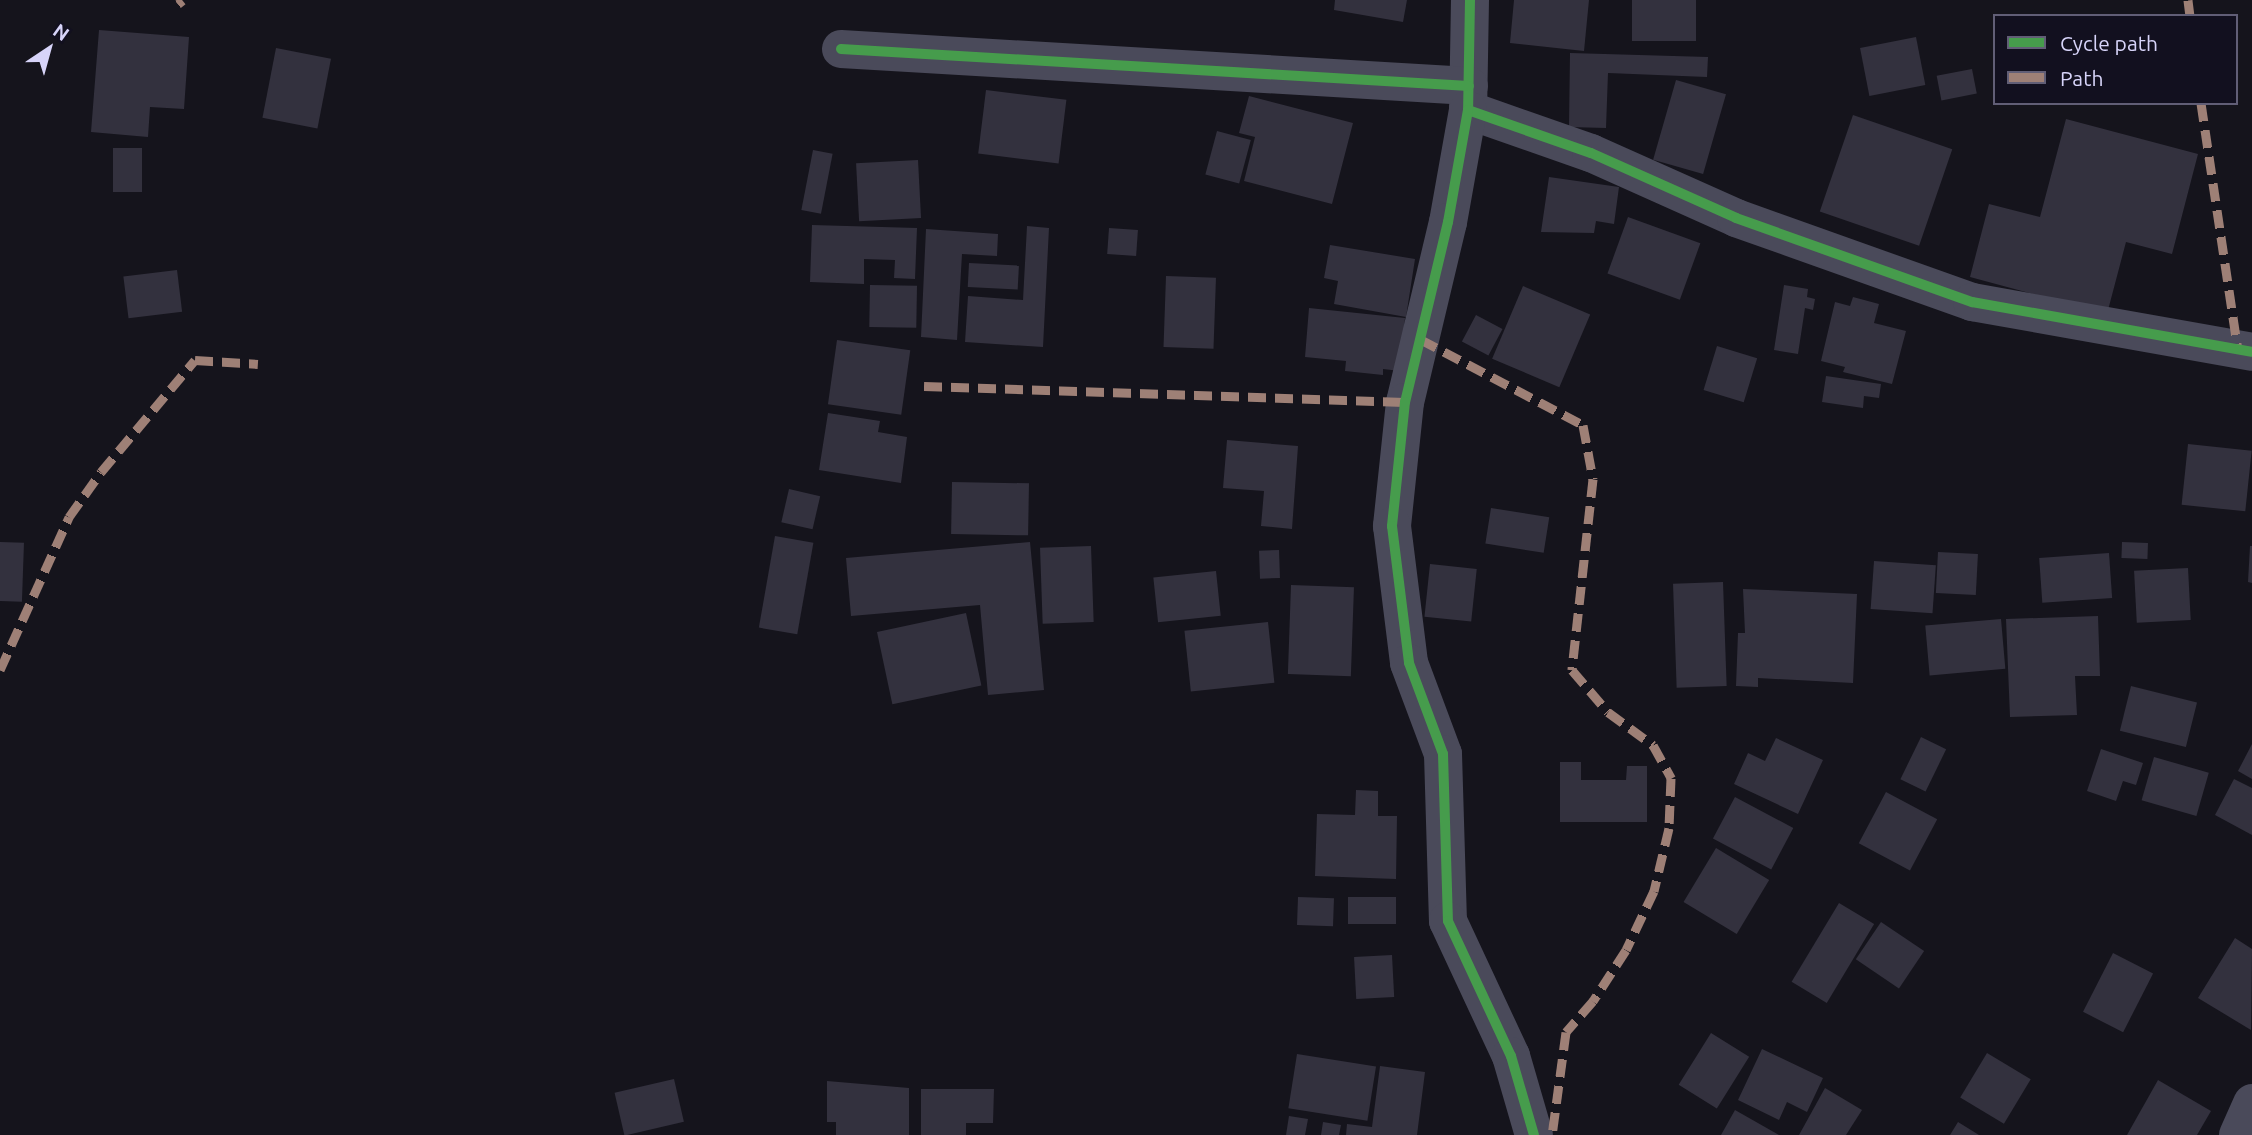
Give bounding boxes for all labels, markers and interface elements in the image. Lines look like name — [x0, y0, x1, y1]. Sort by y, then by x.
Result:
north arrow — [14, 14, 84, 84]
legend — [1993, 14, 2238, 105]
text: N — [49, 19, 74, 45]
text: Cycle path — [2060, 31, 2158, 55]
text: Path — [2060, 66, 2103, 90]

